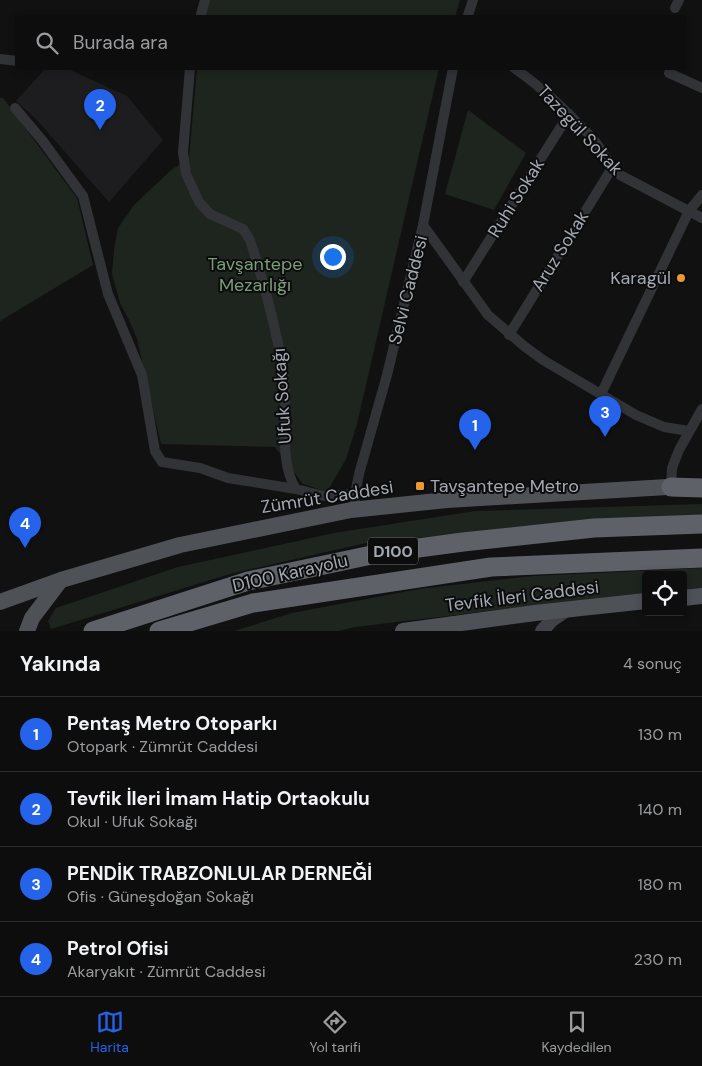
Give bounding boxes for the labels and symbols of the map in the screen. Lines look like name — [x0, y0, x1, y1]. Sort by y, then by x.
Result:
street label: Tazegül Sokak — [532, 80, 628, 180]
pin: 2 — [84, 89, 116, 130]
street label: Ruhi Sokak — [482, 154, 550, 242]
street label: Aruz Sokak — [526, 206, 594, 296]
street label: Selvi Caddesi — [383, 233, 433, 347]
your location — [320, 244, 346, 270]
park label: Tavşantepe Mezarlığı — [208, 252, 302, 297]
place label: Karagül — [610, 266, 671, 290]
marker: Karagül — [675, 272, 687, 284]
street label: Ufuk Sokağı — [267, 347, 297, 445]
pin: 3 — [589, 396, 621, 437]
pin: 1 — [459, 409, 491, 450]
place label: Tavşantepe Metro — [430, 474, 579, 498]
street label: Zümrüt Caddesi — [259, 475, 395, 519]
marker: Tavşantepe Metro — [414, 480, 426, 492]
pin: 4 — [9, 507, 41, 548]
road number: D100 — [368, 538, 418, 564]
street label: D100 Karayolu — [230, 548, 350, 598]
street label: Tevfik İleri Caddesi — [444, 575, 600, 617]

